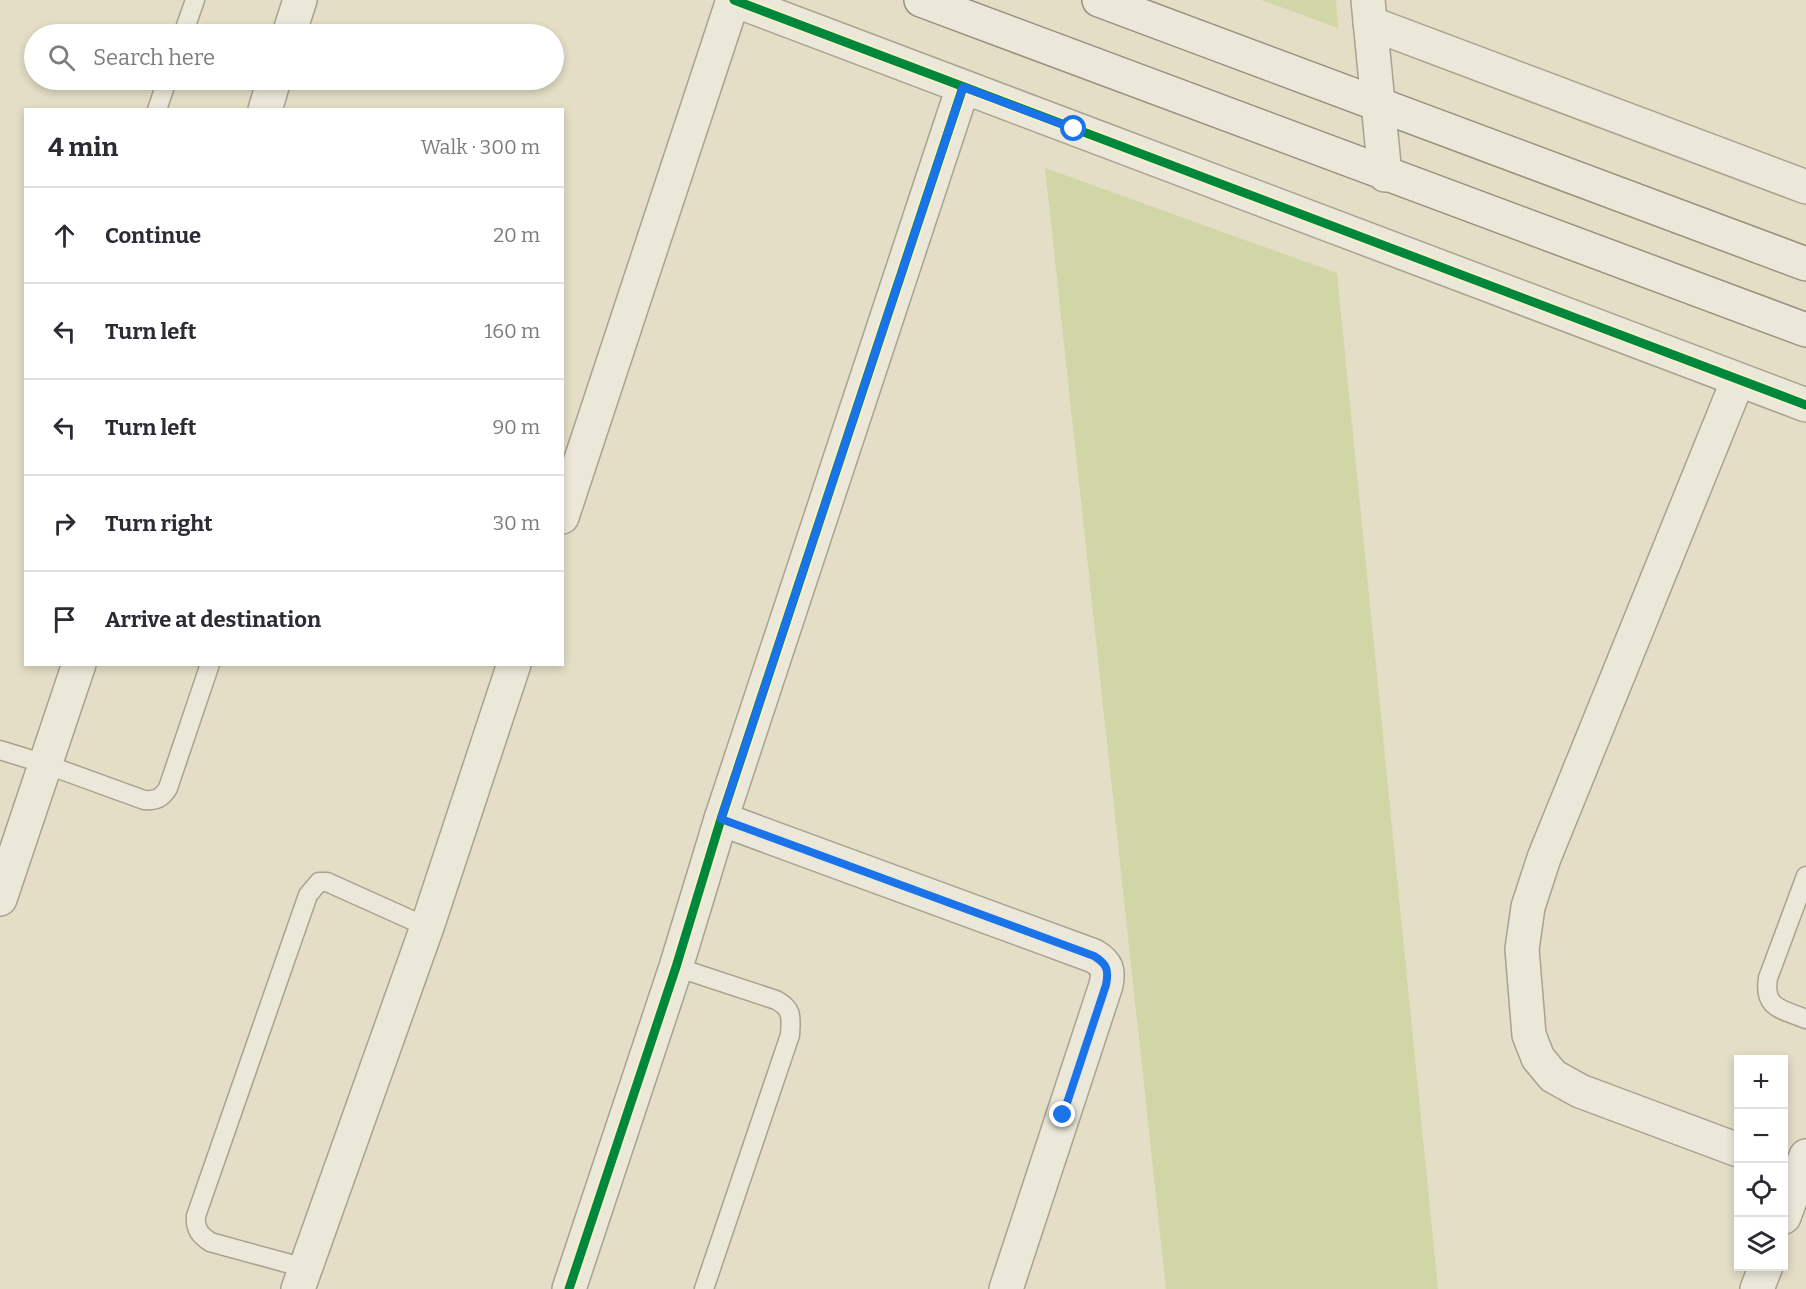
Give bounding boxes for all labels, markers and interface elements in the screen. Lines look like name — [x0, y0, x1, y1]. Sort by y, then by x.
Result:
search box — [24, 24, 564, 90]
icon: search — [45, 41, 78, 74]
text: Search here — [93, 44, 215, 71]
route start — [1060, 115, 1086, 141]
text: 4 min — [48, 132, 118, 163]
text: Walk · 300 m — [421, 135, 540, 159]
icon: ahead — [48, 219, 81, 252]
text: Continue — [105, 222, 201, 249]
text: 20 m — [493, 223, 540, 247]
icon: left — [48, 315, 81, 348]
text: Turn left — [105, 318, 197, 345]
text: 160 m — [484, 319, 540, 343]
icon: left — [48, 411, 81, 444]
text: Turn left — [105, 414, 197, 441]
text: 90 m — [492, 415, 540, 439]
icon: right — [48, 507, 81, 540]
text: Turn right — [105, 510, 213, 537]
text: 30 m — [493, 511, 540, 535]
icon: arrive — [48, 603, 81, 636]
text: Arrive at destination — [105, 606, 321, 633]
map controls — [1734, 1055, 1788, 1271]
button: + — [1734, 1055, 1788, 1109]
route end — [1049, 1101, 1075, 1127]
button: − — [1734, 1109, 1788, 1163]
button: locate — [1734, 1163, 1788, 1217]
button: layers — [1734, 1217, 1788, 1271]

